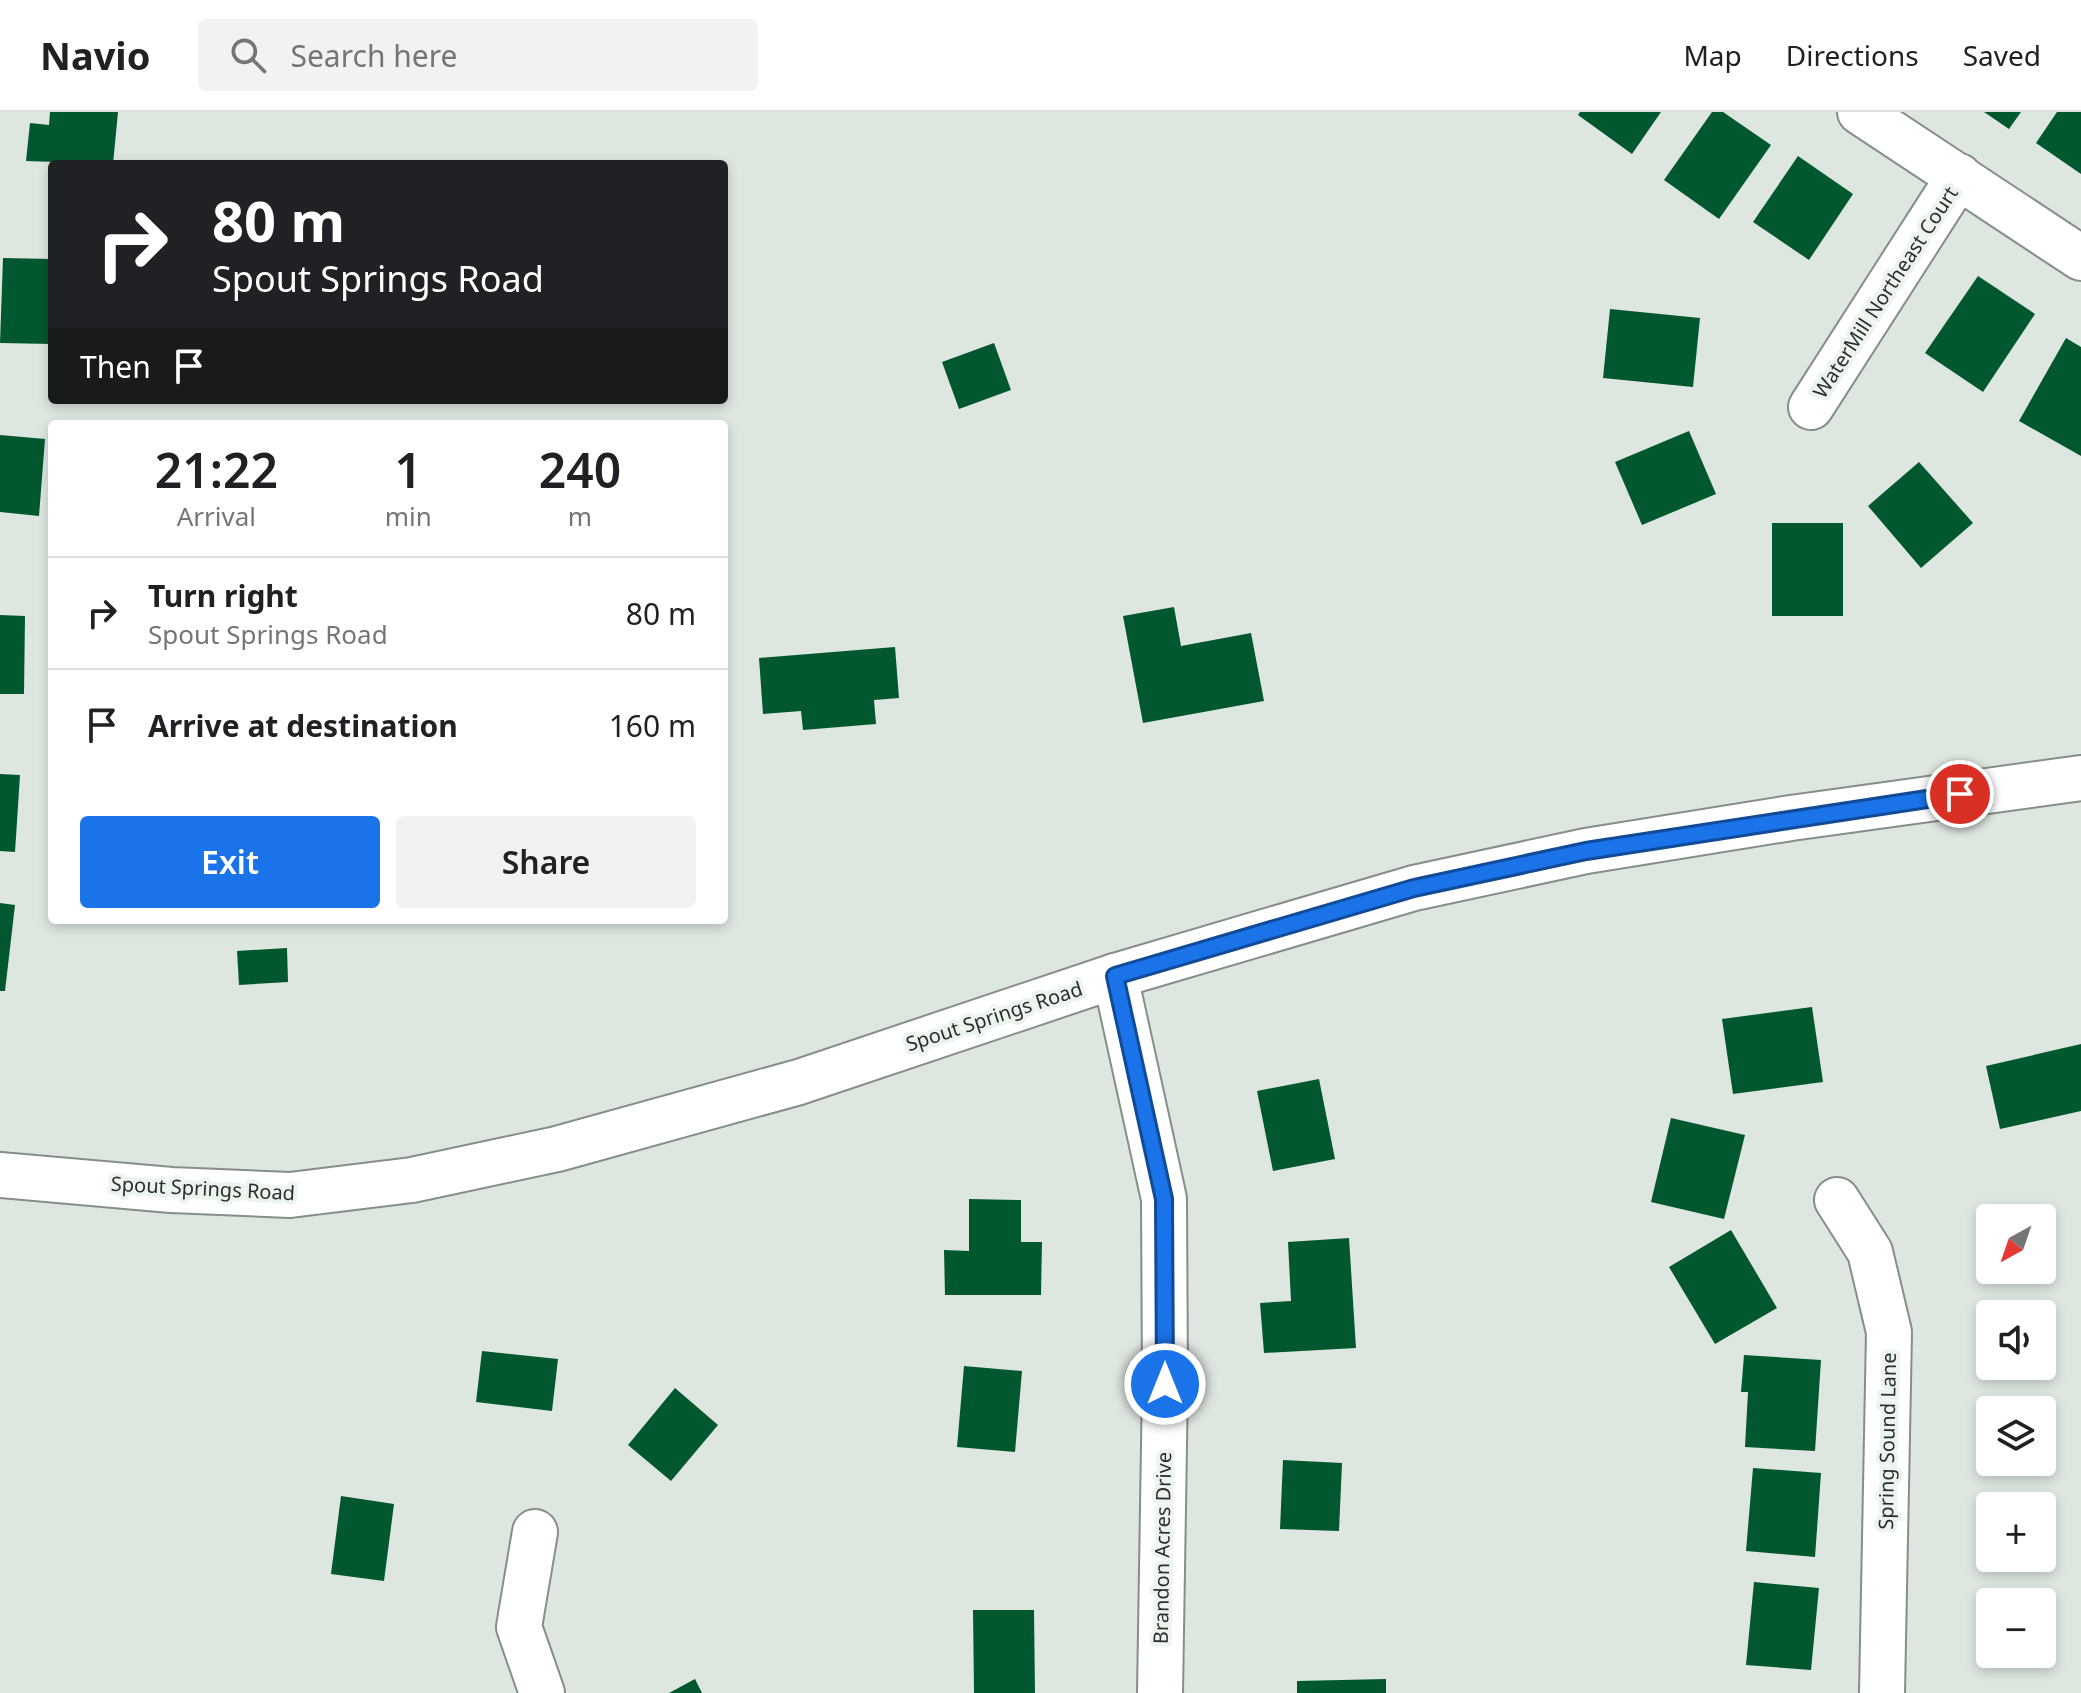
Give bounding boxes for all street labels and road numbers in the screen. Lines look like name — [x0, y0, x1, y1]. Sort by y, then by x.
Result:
street label: WaterMill Northeast Court — [1806, 181, 1964, 403]
street label: Spout Springs Road — [902, 975, 1086, 1057]
street label: Spout Springs Road — [110, 1170, 296, 1206]
street label: Spring Sound Lane — [1872, 1352, 1902, 1530]
street label: Brandon Acres Drive — [1147, 1452, 1177, 1644]

